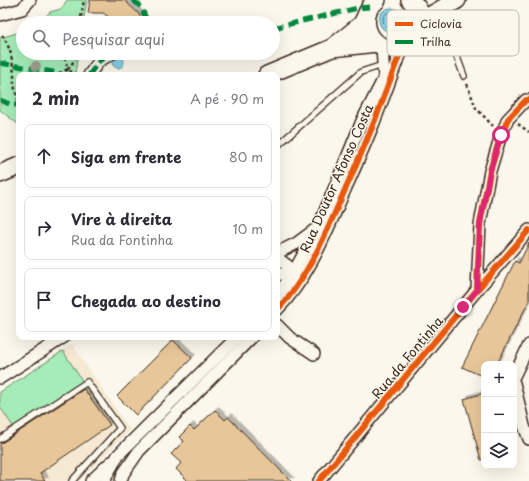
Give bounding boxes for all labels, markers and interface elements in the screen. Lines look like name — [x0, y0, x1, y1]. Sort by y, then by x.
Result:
legend — [387, 10, 519, 56]
text: Ciclovia — [420, 15, 462, 32]
search box — [16, 16, 280, 60]
icon: search — [30, 27, 52, 49]
text: Pesquisar aqui — [62, 27, 165, 50]
text: Trilha — [420, 33, 451, 50]
text: 2 min — [32, 85, 79, 111]
text: A pé · 90 m — [190, 89, 264, 108]
street label: Rua Doutor Afonso Costa — [295, 100, 378, 255]
route start — [492, 126, 510, 144]
icon: ahead — [33, 145, 55, 167]
text: Siga em frente — [71, 145, 181, 168]
text: 80 m — [229, 147, 263, 166]
text: Vire à direita — [71, 207, 172, 230]
icon: right — [33, 217, 55, 239]
text: 10 m — [233, 219, 263, 238]
text: Rua da Fontinha — [71, 230, 173, 249]
icon: arrive — [33, 289, 55, 311]
text: Chegada ao destino — [71, 289, 221, 312]
route end — [454, 298, 472, 316]
street label: Rua da Fontinha — [367, 311, 448, 402]
map controls — [481, 361, 517, 469]
button: + — [481, 361, 517, 397]
button: − — [481, 397, 517, 433]
button: layers — [481, 433, 517, 469]

